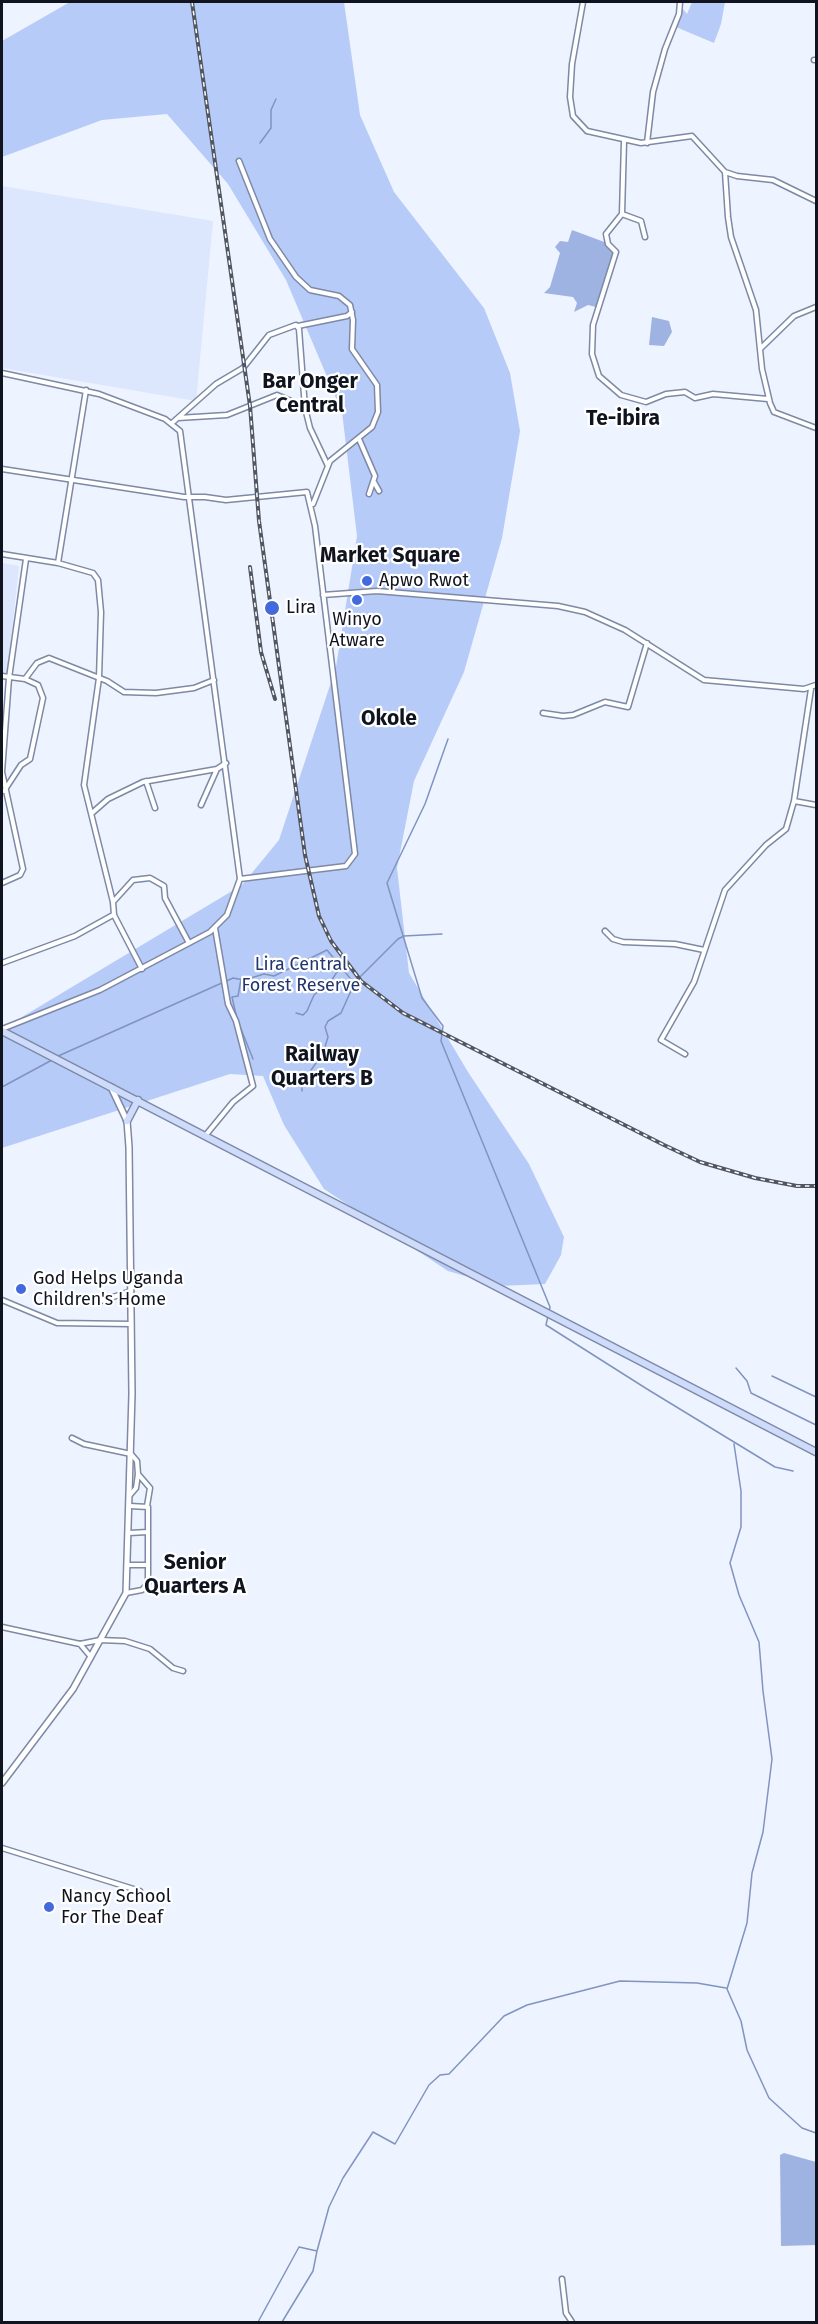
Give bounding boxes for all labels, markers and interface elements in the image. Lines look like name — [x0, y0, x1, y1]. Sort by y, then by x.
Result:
district label: Bar Onger Central — [262, 369, 358, 419]
district label: Te-ibira — [586, 406, 660, 432]
district label: Market Square — [320, 543, 460, 569]
place label: Apwo Rwot — [379, 570, 469, 592]
marker: Apwo Rwot — [360, 574, 374, 588]
marker: Winyo Atware — [350, 593, 364, 607]
place label: Lira — [286, 597, 316, 619]
marker: Lira — [263, 599, 281, 617]
place label: Winyo Atware — [329, 609, 385, 652]
district label: Okole — [361, 706, 417, 732]
park label: Lira Central Forest Reserve — [242, 954, 360, 996]
district label: Railway Quarters B — [271, 1042, 373, 1092]
place label: God Helps Uganda Children's Home — [33, 1268, 183, 1310]
marker: God Helps Uganda Children's Home — [14, 1282, 28, 1296]
district label: Senior Quarters A — [144, 1550, 246, 1600]
place label: Nancy School For The Deaf — [61, 1886, 171, 1928]
marker: Nancy School For The Deaf — [42, 1900, 56, 1914]

